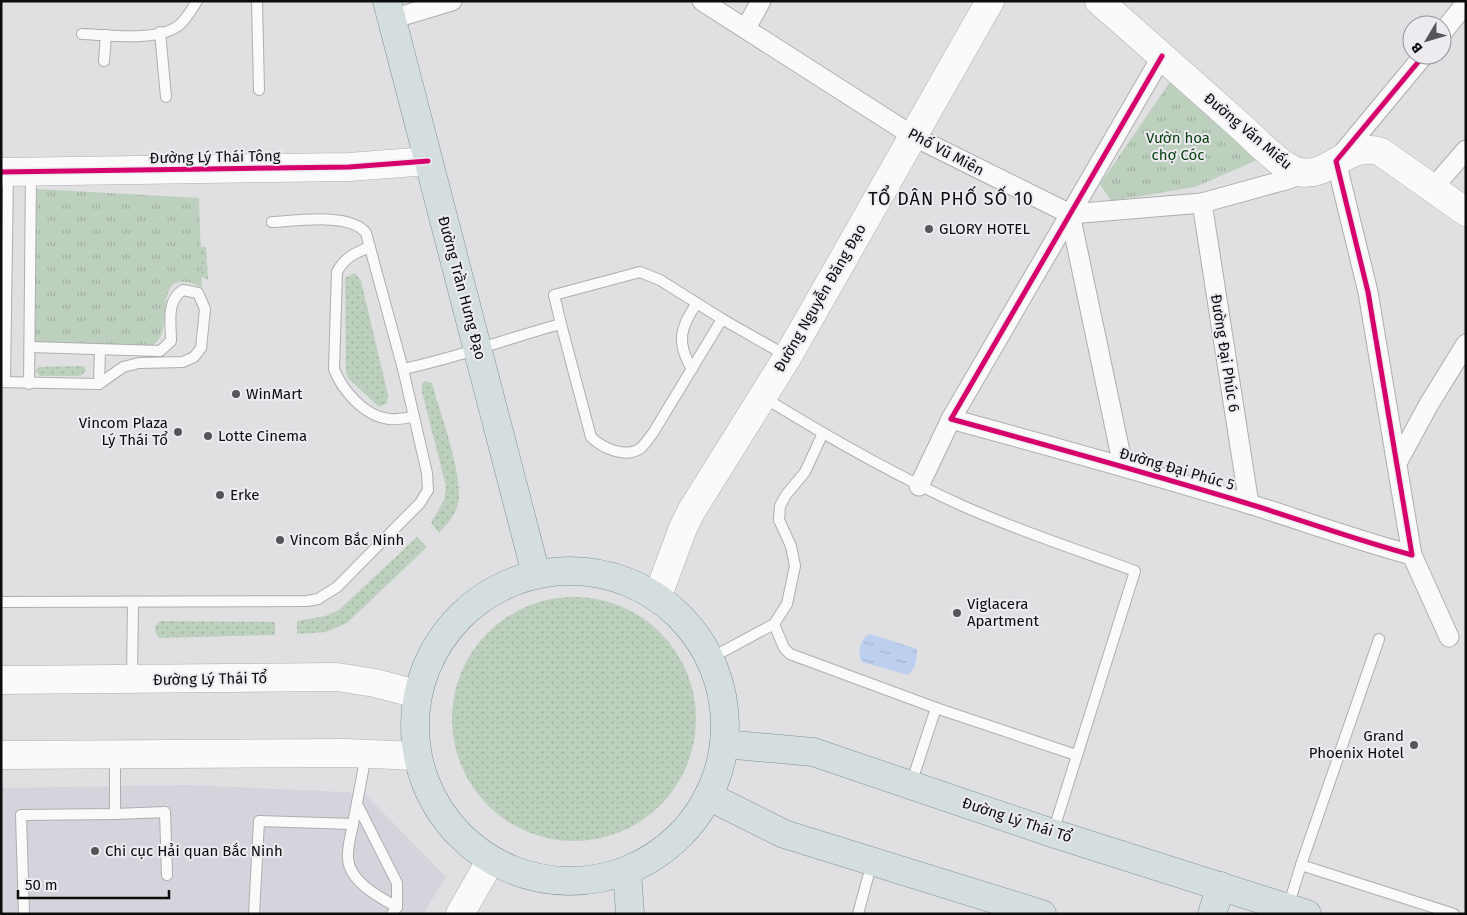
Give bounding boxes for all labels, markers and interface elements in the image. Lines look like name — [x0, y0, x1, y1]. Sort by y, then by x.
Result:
north arrow — [1402, 15, 1452, 65]
text: B — [1408, 39, 1427, 56]
street label: Đường Văn Miếu — [1200, 89, 1296, 173]
street label: Phố Vũ Miên — [905, 124, 987, 180]
park label: Vườn hoa chợ Cóc — [1146, 129, 1210, 164]
street label: Đường Lý Thái Tông — [149, 147, 281, 167]
district label: TỔ DÂN PHỐ SỐ 10 — [868, 185, 1034, 210]
street label: Đường Trần Hưng Đạo — [434, 214, 490, 362]
place label: GLORY HOTEL — [939, 220, 1030, 238]
street label: Đường Nguyễn Đăng Đạo — [770, 221, 870, 375]
marker: GLORY HOTEL — [923, 223, 935, 235]
street label: Đường Đại Phúc 6 — [1207, 293, 1243, 413]
place label: WinMart — [246, 385, 303, 403]
marker: WinMart — [230, 388, 242, 400]
place label: Vincom Plaza Lý Thái Tổ — [79, 414, 168, 449]
marker: Vincom Plaza Lý Thái Tổ — [172, 426, 184, 438]
place label: Lotte Cinema — [218, 427, 307, 445]
marker: Lotte Cinema — [202, 430, 214, 442]
street label: Đường Đại Phúc 5 — [1117, 444, 1237, 494]
place label: Erke — [230, 486, 259, 504]
marker: Erke — [214, 489, 226, 501]
place label: Vincom Bắc Ninh — [290, 531, 404, 549]
marker: Vincom Bắc Ninh — [274, 534, 286, 546]
place label: Viglacera Apartment — [967, 595, 1040, 630]
marker: Viglacera Apartment — [951, 607, 963, 619]
street label: Đường Lý Thái Tổ — [153, 669, 268, 689]
place label: Grand Phoenix Hotel — [1309, 727, 1405, 762]
marker: Grand Phoenix Hotel — [1408, 739, 1420, 751]
street label: Đường Lý Thái Tổ — [960, 794, 1074, 846]
place label: Chi cục Hải quan Bắc Ninh — [105, 842, 283, 860]
marker: Chi cục Hải quan Bắc Ninh — [89, 845, 101, 857]
scale bar — [18, 868, 169, 900]
text: 50 m — [25, 876, 58, 894]

